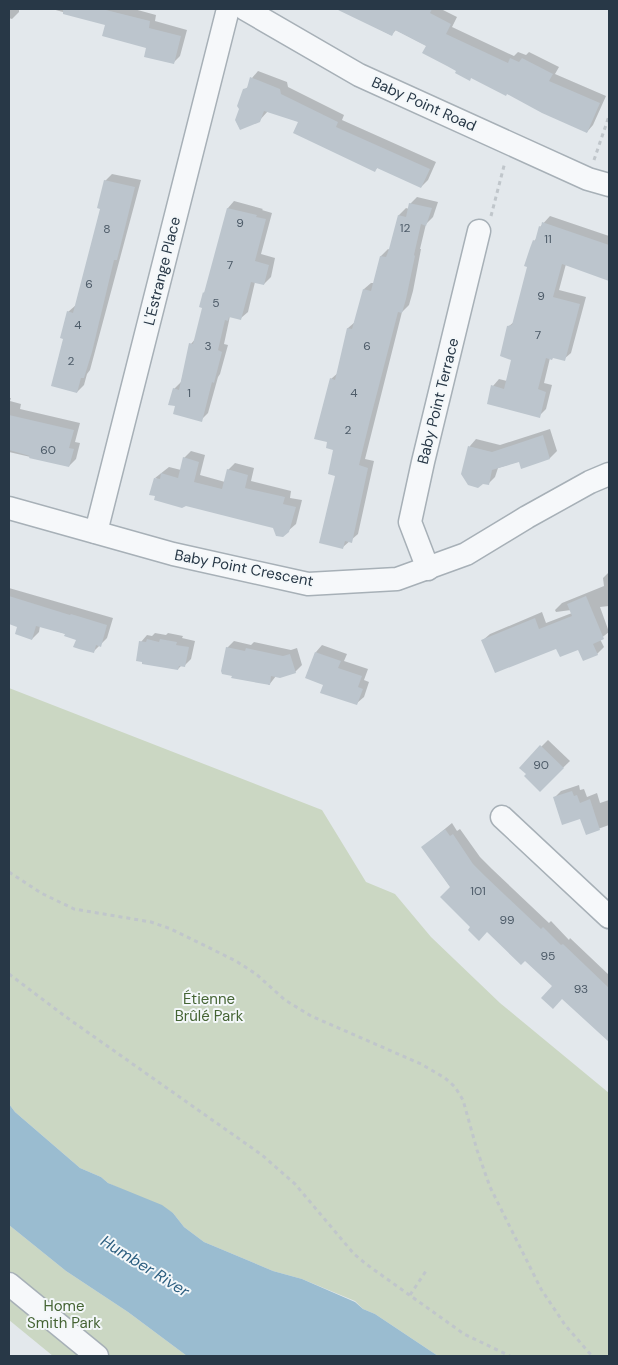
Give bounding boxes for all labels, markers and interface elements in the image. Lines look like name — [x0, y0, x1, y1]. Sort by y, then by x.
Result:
street label: Baby Point Road — [369, 72, 479, 136]
street label: L'Estrange Place — [139, 215, 185, 327]
house number: 9 — [236, 215, 244, 231]
house number: 12 — [400, 220, 410, 236]
house number: 8 — [103, 221, 111, 237]
house number: 11 — [544, 231, 552, 247]
house number: 7 — [227, 257, 233, 273]
house number: 6 — [85, 276, 93, 292]
house number: 9 — [537, 288, 545, 304]
house number: 5 — [212, 295, 220, 311]
house number: 4 — [74, 317, 82, 333]
house number: 7 — [535, 327, 541, 343]
street label: Baby Point Terrace — [413, 336, 463, 466]
house number: 3 — [204, 338, 212, 354]
house number: 6 — [363, 338, 371, 354]
house number: 2 — [68, 353, 75, 369]
house number: 1 — [187, 385, 191, 401]
house number: 4 — [350, 385, 358, 401]
house number: 2 — [345, 422, 352, 438]
house number: 60 — [40, 442, 56, 458]
street label: Baby Point Crescent — [173, 545, 315, 591]
house number: 90 — [533, 757, 549, 773]
house number: 101 — [470, 883, 486, 899]
house number: 99 — [499, 912, 515, 928]
house number: 95 — [541, 948, 555, 964]
house number: 93 — [574, 981, 588, 997]
park label: Étienne Brûlé Park — [175, 989, 244, 1026]
water label: Humber River — [97, 1230, 194, 1302]
park label: Home Smith Park — [27, 1296, 101, 1333]

